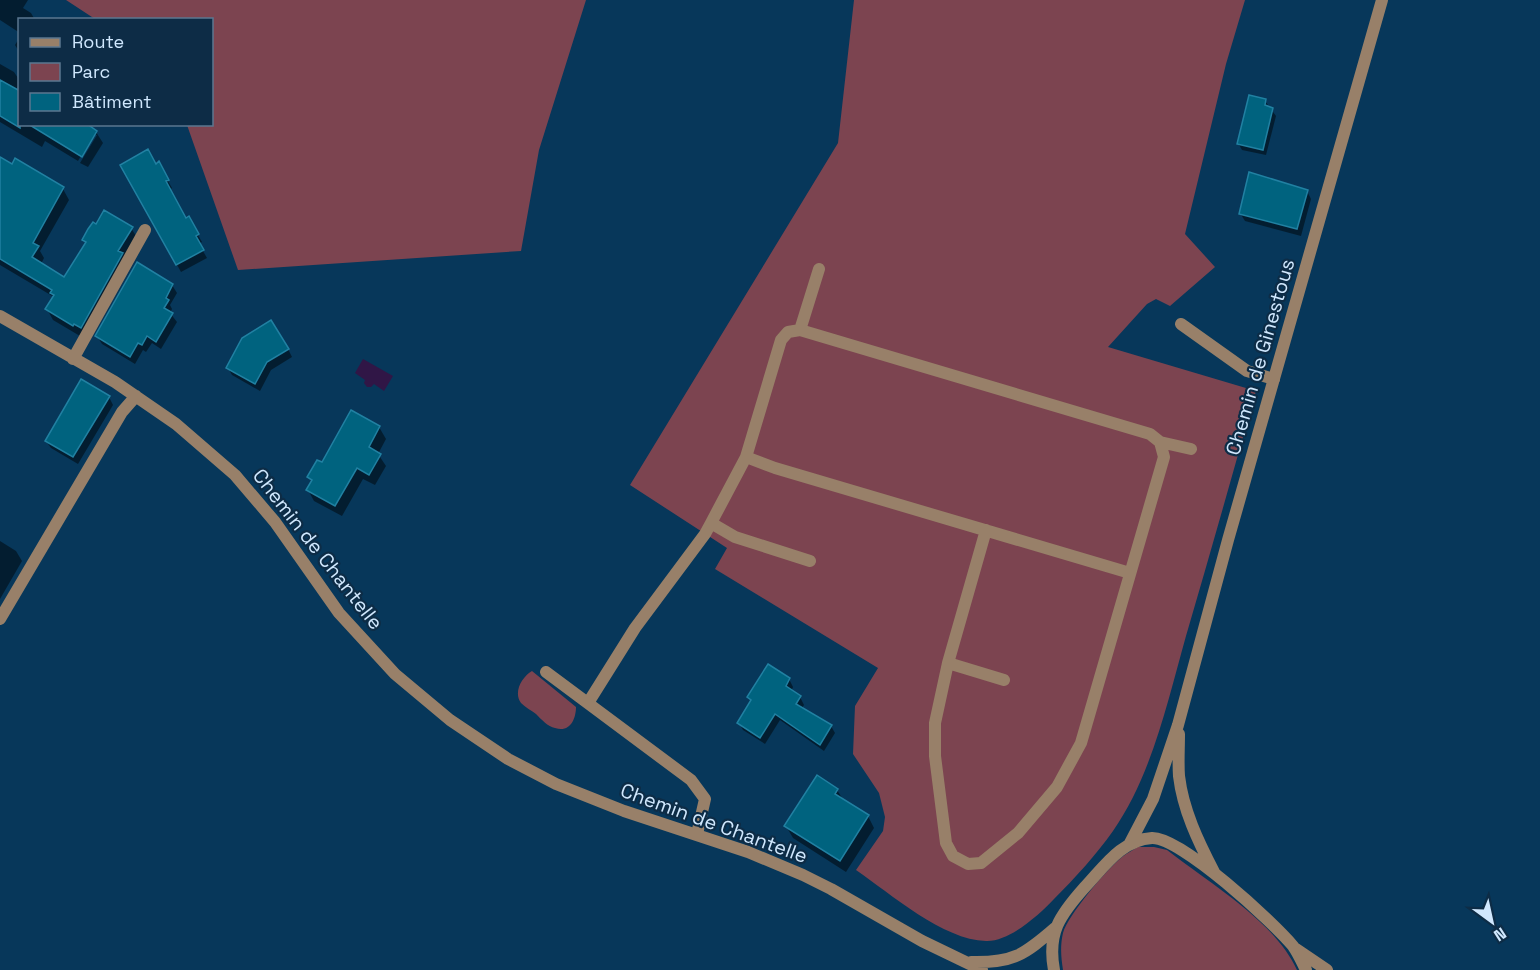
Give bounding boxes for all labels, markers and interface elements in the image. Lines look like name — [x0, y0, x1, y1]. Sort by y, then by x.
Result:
legend — [18, 18, 213, 126]
text: Route — [72, 30, 124, 53]
text: Parc — [72, 60, 110, 83]
text: Bâtiment — [72, 90, 152, 113]
street label: Chemin de Ginestous — [1220, 256, 1300, 458]
street label: Chemin de Chantelle — [247, 463, 389, 635]
street label: Chemin de Chantelle — [617, 777, 811, 869]
north arrow — [1462, 892, 1522, 952]
text: N — [1490, 922, 1510, 946]

